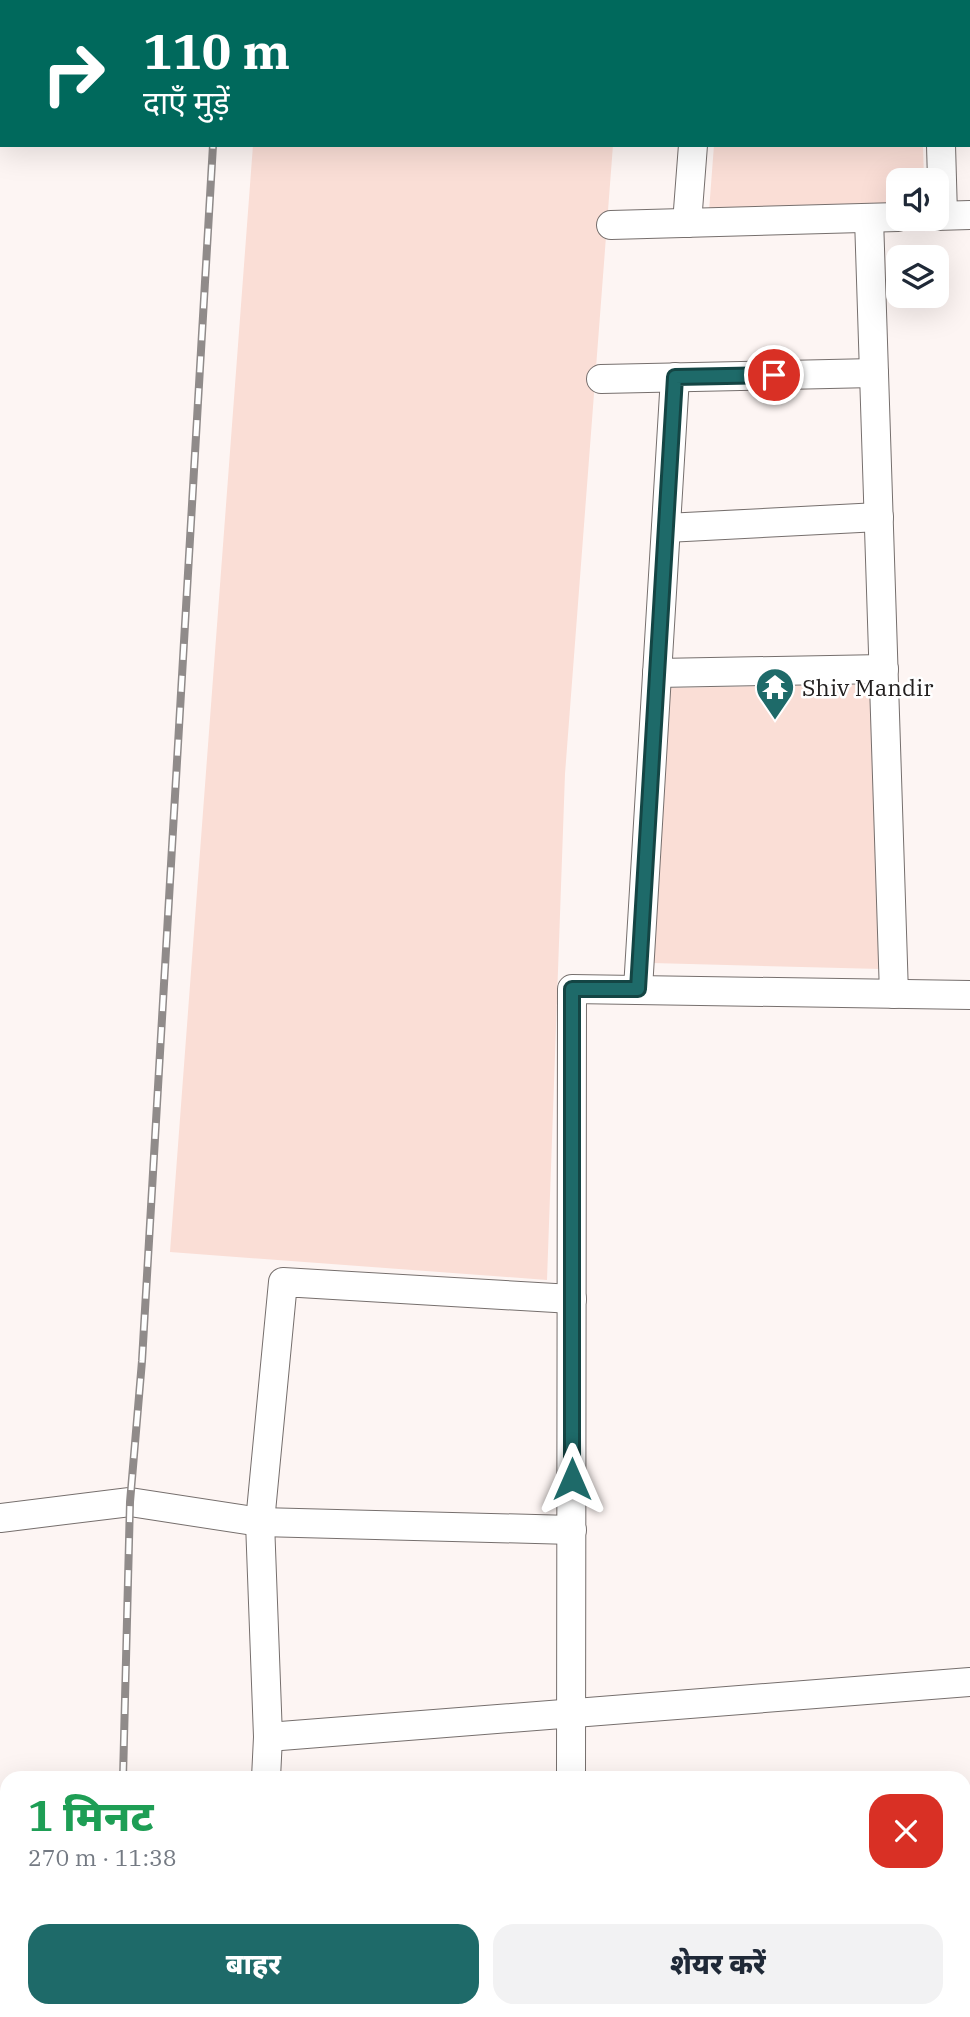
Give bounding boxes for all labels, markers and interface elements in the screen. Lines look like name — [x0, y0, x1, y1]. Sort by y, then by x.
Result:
text: 110 m — [143, 19, 290, 82]
icon: right — [28, 28, 119, 119]
text: दाएँ मुड़ें — [143, 81, 230, 123]
map controls — [886, 168, 949, 308]
button: sound — [886, 168, 949, 231]
button: layers — [886, 245, 949, 308]
pin — [744, 345, 804, 405]
icon: arrive — [755, 356, 793, 394]
temple icon: Shiv Mandir — [754, 666, 796, 721]
place label: Shiv Mandir — [802, 672, 933, 702]
position arrow — [535, 1442, 609, 1516]
text: 1 मिनट — [28, 1788, 153, 1843]
button: close — [869, 1794, 943, 1868]
text: 270 m · 11:38 — [28, 1842, 177, 1872]
button: बाहर — [28, 1924, 479, 2004]
button: शेयर करें — [493, 1924, 943, 2004]

